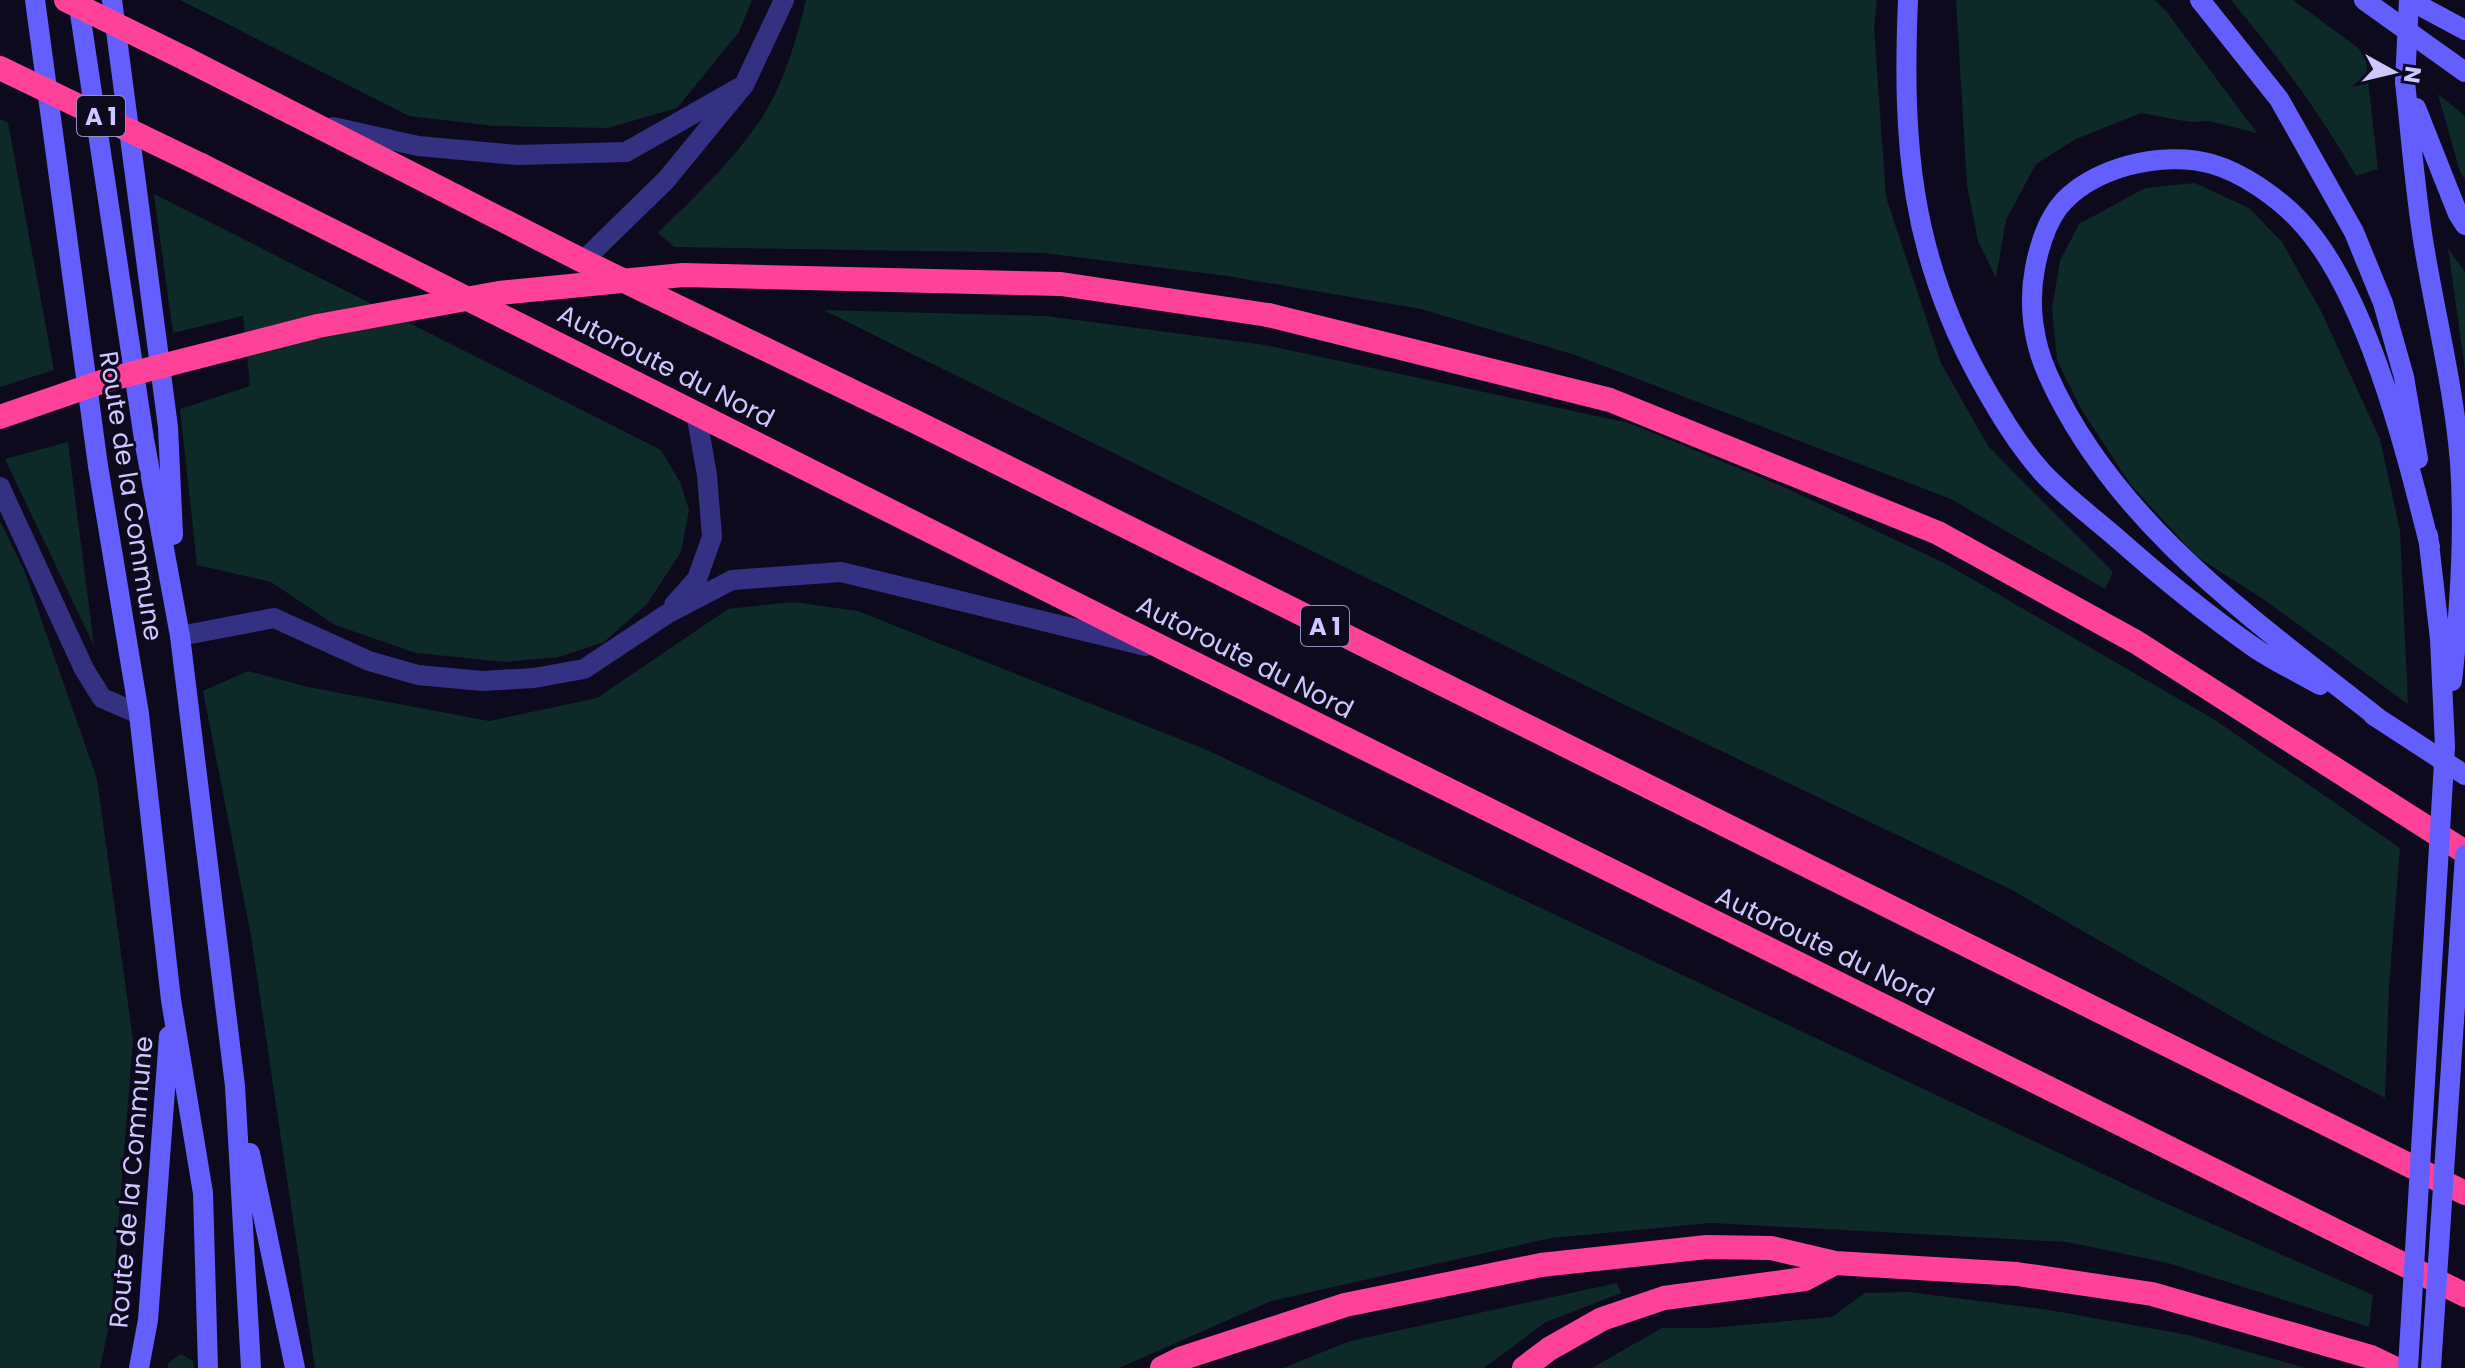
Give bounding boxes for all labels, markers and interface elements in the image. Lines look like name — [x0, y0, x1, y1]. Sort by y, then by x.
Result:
north arrow — [2353, 32, 2433, 112]
text: N — [2396, 64, 2429, 85]
road number: A 1 — [77, 96, 125, 136]
street label: Autoroute du Nord — [551, 296, 781, 436]
street label: Route de la Commune — [90, 349, 172, 643]
street label: Autoroute du Nord — [1130, 587, 1360, 727]
road number: A 1 — [1301, 606, 1349, 646]
street label: Autoroute du Nord — [1710, 877, 1940, 1015]
street label: Route de la Commune — [100, 1035, 162, 1329]

